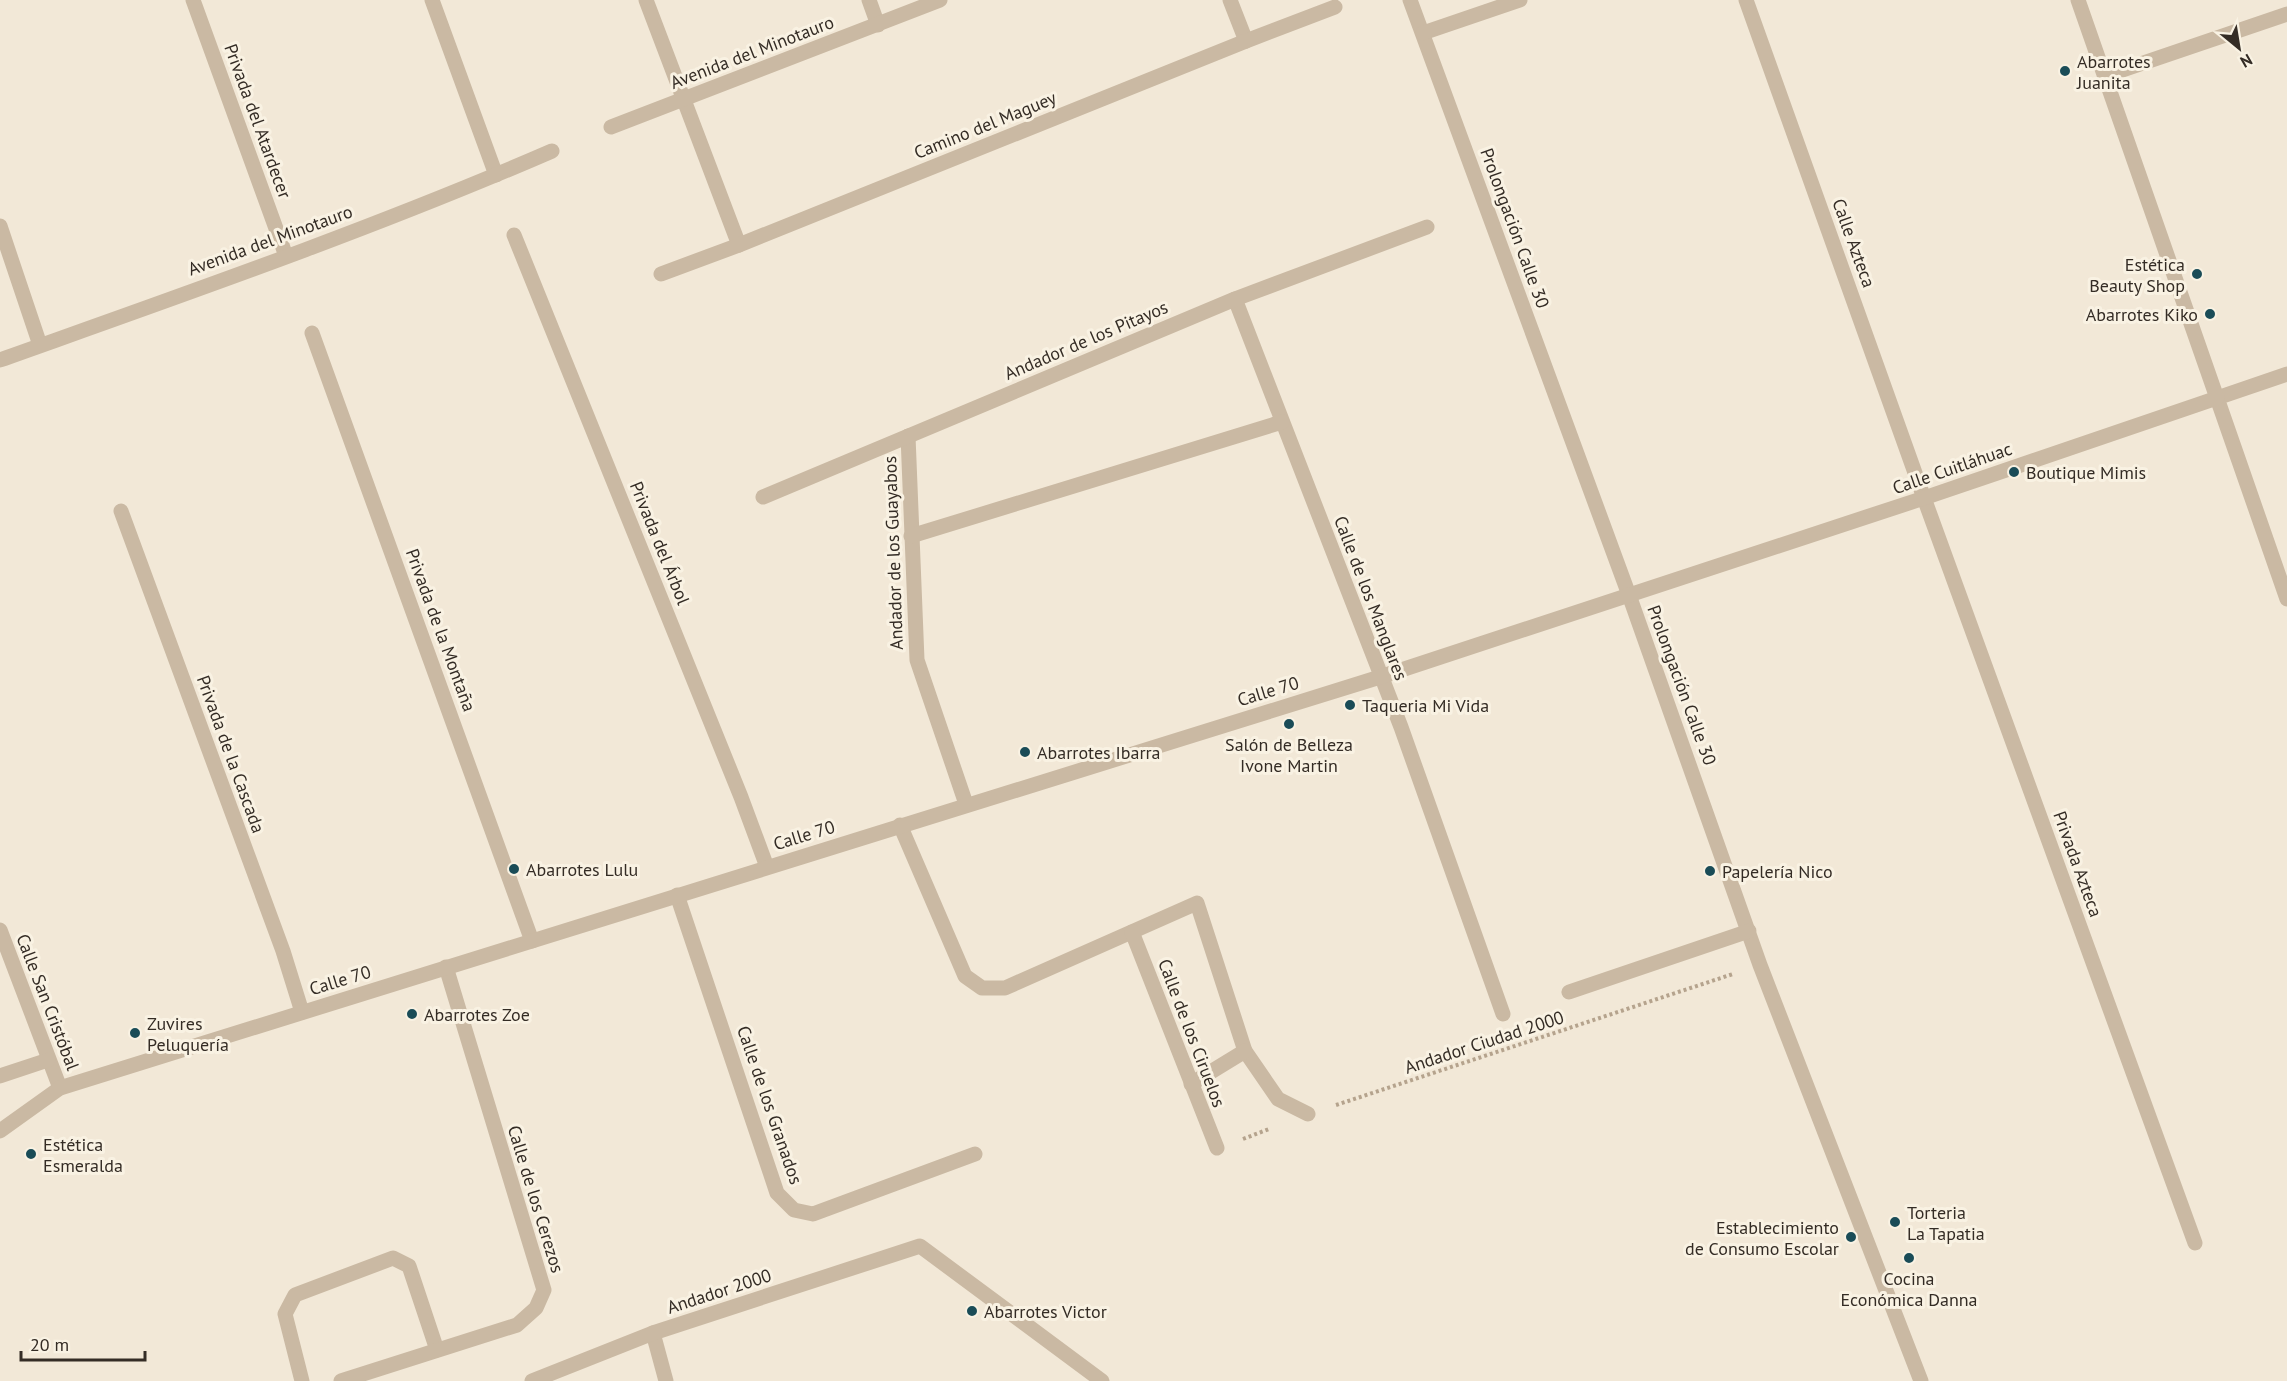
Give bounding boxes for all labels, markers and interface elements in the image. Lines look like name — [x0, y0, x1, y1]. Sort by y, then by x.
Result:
street label: Avenida del Minotauro — [667, 10, 837, 94]
north arrow — [2209, 18, 2269, 78]
street label: Privada del Atardecer — [219, 41, 297, 201]
place label: Abarrotes Juanita — [2076, 50, 2151, 94]
text: N — [2237, 50, 2256, 72]
marker: Abarrotes Juanita — [2058, 64, 2072, 78]
street label: Camino del Maguey — [911, 86, 1060, 164]
street label: Prolongación Calle 30 — [1475, 145, 1555, 311]
street label: Calle Azteca — [1827, 195, 1881, 291]
street label: Avenida del Minotauro — [185, 200, 355, 280]
place label: Estética Beauty Shop — [2089, 253, 2185, 297]
marker: Estética Beauty Shop — [2190, 267, 2204, 281]
street label: Andador de los Pitayos — [1001, 295, 1171, 385]
place label: Abarrotes Kiko — [2086, 303, 2198, 326]
marker: Abarrotes Kiko — [2203, 307, 2217, 321]
street label: Calle Cuitláhuac — [1889, 437, 2015, 499]
street label: Andador de los Guayabos — [878, 456, 908, 650]
place label: Boutique Mimis — [2026, 461, 2146, 484]
marker: Boutique Mimis — [2007, 465, 2021, 479]
street label: Privada del Árbol — [625, 478, 695, 609]
street label: Calle de los Manglares — [1329, 513, 1413, 683]
street label: Privada de la Montaña — [401, 545, 481, 715]
street label: Prolongación Calle 30 — [1642, 602, 1722, 768]
street label: Calle 70 — [1235, 671, 1302, 711]
street label: Privada de la Cascada — [192, 672, 270, 836]
place label: Taqueria Mi Vida — [1362, 694, 1489, 717]
marker: Taqueria Mi Vida — [1343, 698, 1357, 712]
marker: Salón de Belleza Ivone Martin — [1282, 717, 1296, 731]
place label: Salón de Belleza Ivone Martin — [1225, 733, 1353, 777]
place label: Abarrotes Ibarra — [1037, 741, 1161, 764]
marker: Abarrotes Ibarra — [1018, 745, 1032, 759]
street label: Privada Azteca — [2048, 808, 2108, 920]
street label: Calle 70 — [771, 815, 838, 855]
place label: Abarrotes Lulu — [526, 858, 638, 881]
place label: Papelería Nico — [1722, 860, 1833, 883]
marker: Abarrotes Lulu — [507, 862, 521, 876]
marker: Papelería Nico — [1703, 864, 1717, 878]
street label: Calle San Cristóbal — [11, 930, 85, 1074]
street label: Calle de los Ciruelos — [1153, 956, 1231, 1110]
street label: Calle 70 — [307, 960, 374, 1000]
place label: Abarrotes Zoe — [424, 1003, 530, 1026]
street label: Andador Ciudad 2000 — [1401, 1005, 1567, 1079]
marker: Abarrotes Zoe — [405, 1007, 419, 1021]
place label: Zuvires Peluquería — [147, 1012, 229, 1056]
street label: Calle de los Granados — [732, 1023, 808, 1187]
marker: Zuvires Peluquería — [128, 1026, 142, 1040]
street label: Calle de los Cerezos — [503, 1122, 569, 1276]
place label: Estética Esmeralda — [43, 1133, 123, 1177]
marker: Estética Esmeralda — [24, 1147, 38, 1161]
place label: Torteria La Tapatia — [1907, 1201, 1985, 1245]
marker: Torteria La Tapatia — [1888, 1215, 1902, 1229]
place label: Establecimiento de Consumo Escolar — [1685, 1216, 1839, 1260]
marker: Establecimiento de Consumo Escolar — [1844, 1230, 1858, 1244]
marker: Cocina Económica Danna — [1902, 1251, 1916, 1265]
street label: Andador 2000 — [664, 1263, 774, 1319]
place label: Cocina Económica Danna — [1840, 1267, 1978, 1311]
place label: Abarrotes Victor — [984, 1300, 1107, 1323]
marker: Abarrotes Victor — [965, 1304, 979, 1318]
scale bar — [21, 1324, 146, 1362]
text: 20 m — [30, 1333, 69, 1356]

